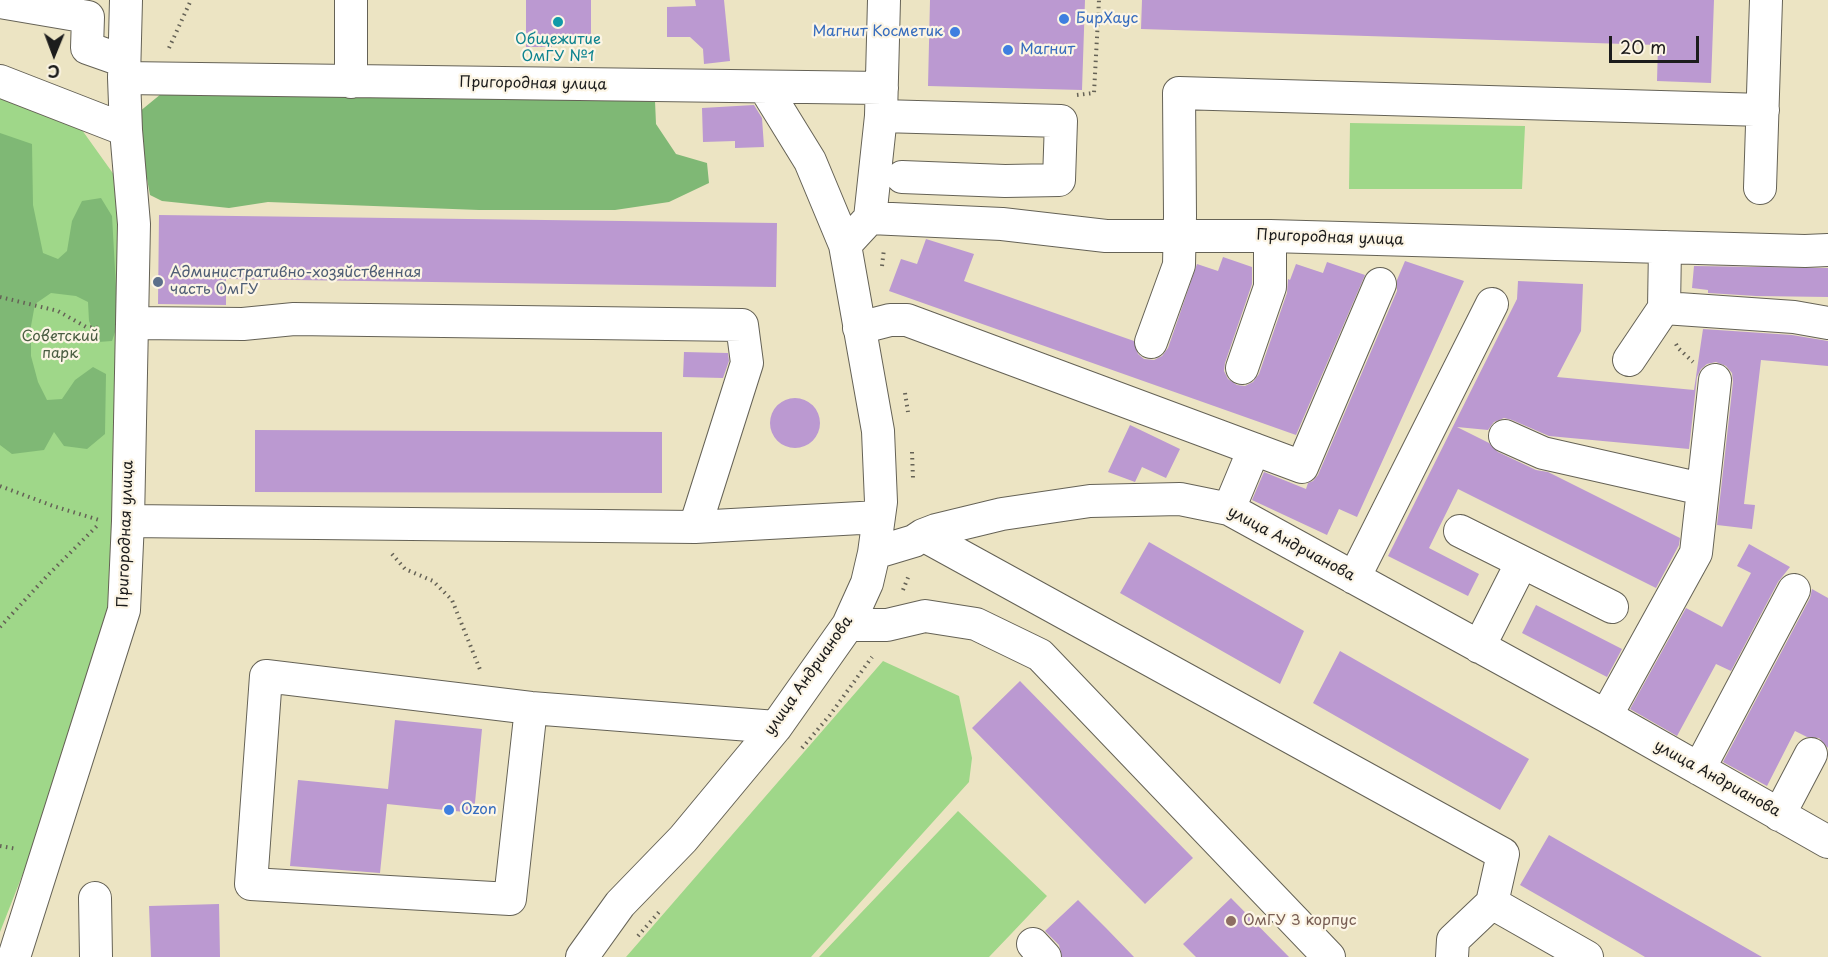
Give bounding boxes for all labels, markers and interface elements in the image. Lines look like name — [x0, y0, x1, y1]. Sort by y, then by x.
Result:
place label: БирХаус — [1076, 10, 1138, 28]
marker: БирХаус — [1057, 12, 1071, 26]
marker: Общежитие ОмГУ №1 — [551, 15, 565, 29]
place label: Магнит Косметик — [813, 23, 943, 41]
north arrow — [24, 24, 84, 84]
scale bar — [1612, 24, 1702, 62]
marker: Магнит Косметик — [948, 25, 962, 39]
place label: Общежитие ОмГУ №1 — [515, 31, 601, 66]
text: 20 m — [1620, 33, 1666, 60]
place label: Магнит — [1020, 41, 1075, 59]
marker: Магнит — [1001, 43, 1015, 57]
text: С — [47, 60, 60, 84]
street label: Пригородная улица — [459, 74, 607, 94]
street label: Пригородная улица — [1256, 226, 1404, 250]
place label: Административно-хозяйственная часть ОмГУ — [170, 264, 421, 299]
marker: Административно-хозяйственная часть ОмГУ — [151, 275, 165, 289]
park label: Советский парк — [21, 328, 99, 363]
street label: Пригородная улица — [114, 460, 138, 608]
street label: улица Андрианова — [1224, 503, 1358, 585]
street label: улица Андрианова — [761, 613, 857, 739]
street label: улица Андрианова — [1651, 737, 1783, 821]
place label: Ozon — [461, 801, 497, 819]
marker: Ozon — [442, 803, 456, 817]
place label: ОмГУ 3 корпус — [1243, 912, 1357, 930]
marker: ОмГУ 3 корпус — [1224, 914, 1238, 928]

